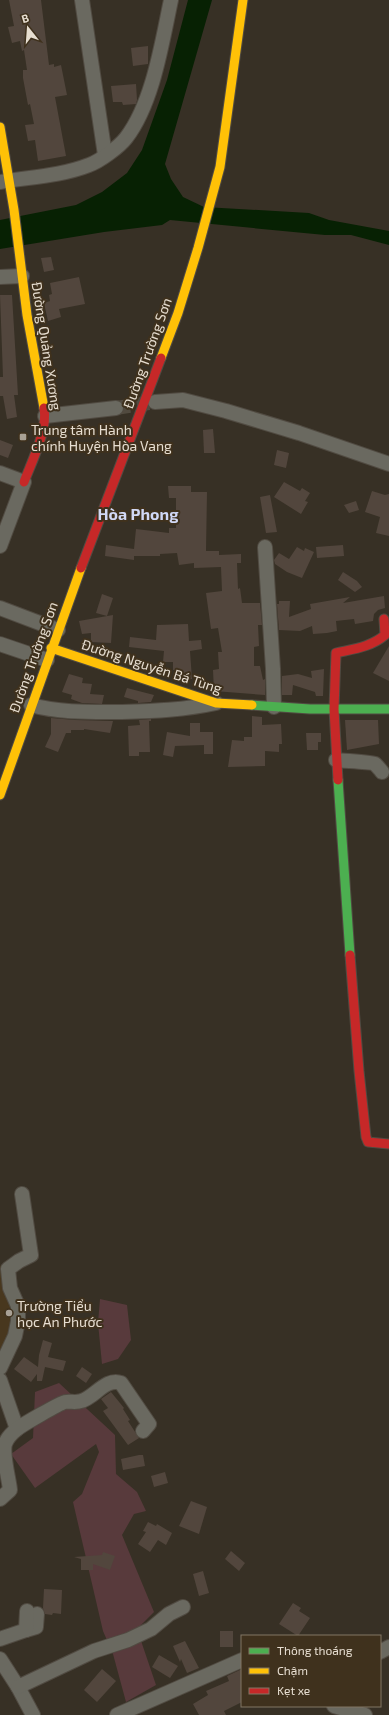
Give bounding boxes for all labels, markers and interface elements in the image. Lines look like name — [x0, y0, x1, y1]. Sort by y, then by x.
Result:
north arrow — [8, 8, 48, 48]
text: B — [20, 11, 30, 25]
street label: Đường Quảng Xương — [28, 281, 66, 412]
street label: Đường Trường Sơn — [119, 295, 175, 411]
place label: Trung tâm Hành chính Huyện Hòa Vang — [31, 421, 172, 454]
marker: Trung tâm Hành chính Huyện Hòa Vang — [18, 432, 28, 442]
district label: Hòa Phong — [98, 504, 179, 523]
street label: Đường Trường Sơn — [5, 599, 61, 715]
street label: Đường Nguyễn Bá Tùng — [80, 635, 225, 697]
place label: Trường Tiểu học An Phước — [17, 1297, 103, 1330]
marker: Trường Tiểu học An Phước — [4, 1308, 14, 1318]
legend — [241, 1635, 381, 1707]
text: Thông thoáng — [277, 1643, 353, 1657]
text: Chậm — [277, 1663, 308, 1678]
text: Kẹt xe — [277, 1683, 310, 1698]

